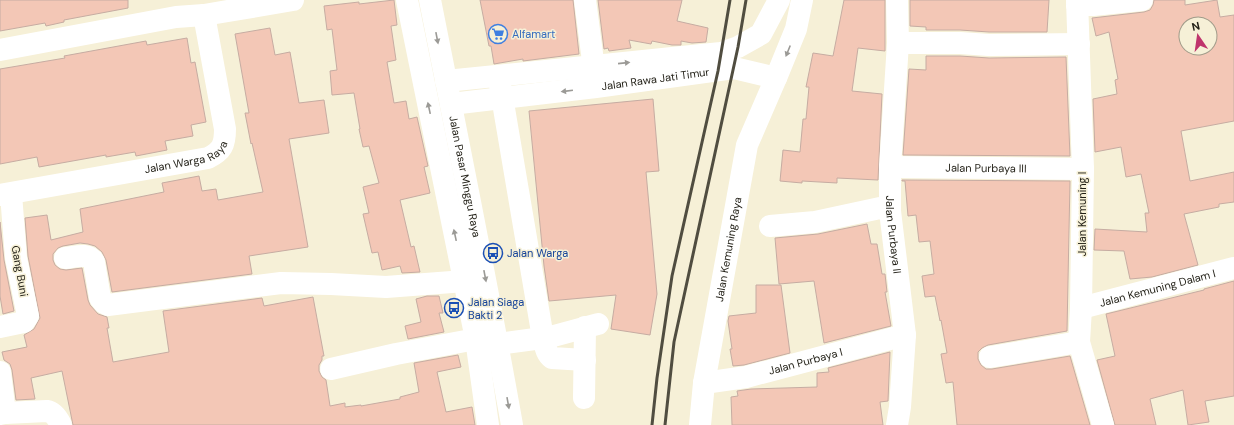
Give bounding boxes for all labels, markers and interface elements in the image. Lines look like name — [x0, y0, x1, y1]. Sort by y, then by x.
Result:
north arrow — [1178, 16, 1218, 56]
text: N — [1190, 19, 1201, 34]
supermarket icon: Alfamart — [487, 23, 509, 45]
place label: Alfamart — [512, 27, 555, 41]
one-way arrow — [435, 32, 441, 44]
one-way arrow — [784, 45, 790, 57]
one-way arrow — [618, 60, 630, 66]
street label: Jalan Rawa Jati Timur — [601, 64, 710, 93]
one-way arrow — [561, 88, 573, 94]
one-way arrow — [426, 101, 432, 114]
street label: Jalan Pasar Minggu Raya — [446, 114, 484, 239]
street label: Jalan Warga Raya — [143, 139, 231, 176]
street label: Jalan Purbaya III — [945, 161, 1027, 175]
street label: Jalan Kemuning I — [1075, 172, 1089, 256]
street label: Jalan Purbaya II — [883, 195, 905, 274]
street label: Jalan Kemuning Raya — [712, 196, 744, 303]
one-way arrow — [452, 229, 458, 241]
bus stop icon: Jalan Warga — [482, 242, 504, 264]
street label: Gang Buni — [9, 244, 31, 298]
place label: Jalan Warga — [507, 246, 568, 260]
street label: Jalan Kemuning Dalam I — [1098, 266, 1217, 310]
one-way arrow — [482, 269, 488, 282]
place label: Jalan Siaga Bakti 2 — [468, 295, 524, 322]
bus stop icon: Jalan Siaga Bakti 2 — [443, 297, 465, 319]
street label: Jalan Purbaya I — [767, 345, 844, 378]
one-way arrow — [505, 397, 511, 410]

